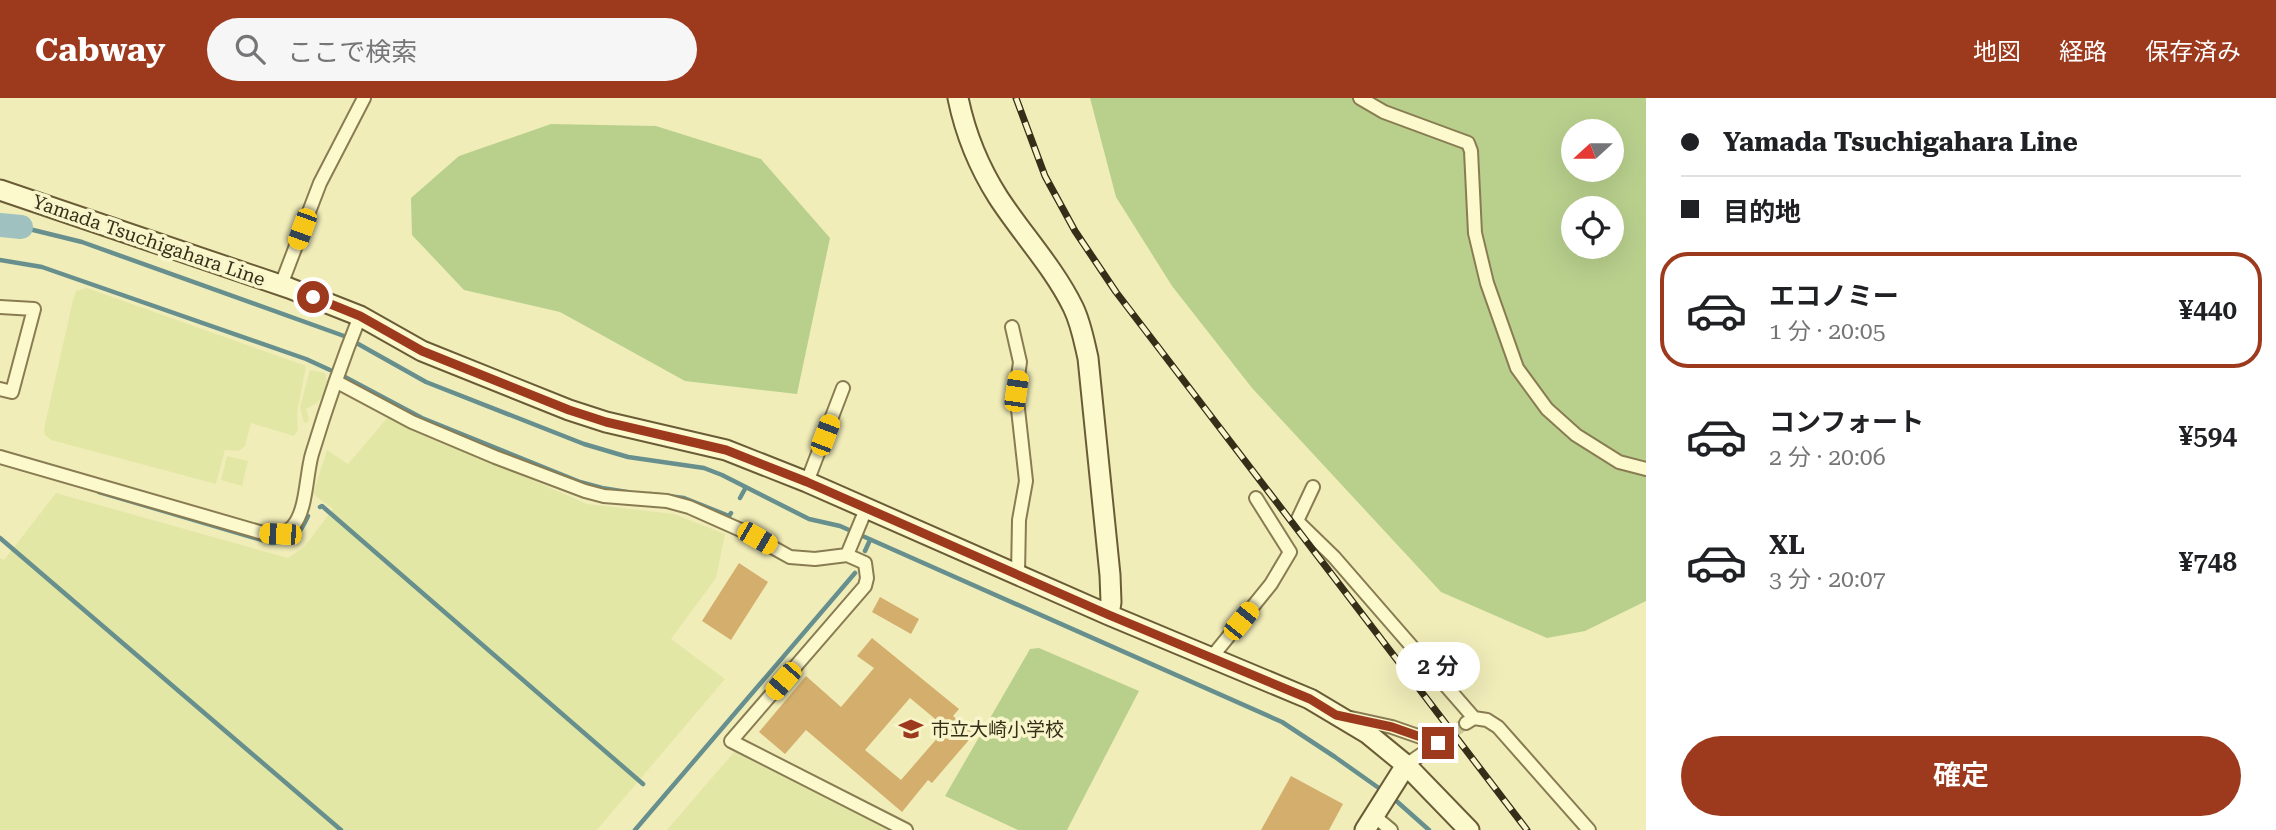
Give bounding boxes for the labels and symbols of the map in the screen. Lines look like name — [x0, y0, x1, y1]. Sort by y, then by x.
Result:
north arrow — [1561, 119, 1624, 182]
street label: Yamada Tsuchigahara Line — [29, 190, 268, 291]
car — [285, 206, 320, 252]
route start — [297, 281, 329, 313]
car — [1003, 369, 1030, 413]
car — [808, 412, 843, 458]
car — [734, 518, 781, 558]
car — [259, 523, 302, 545]
car — [1220, 598, 1263, 644]
callout: 2 分 — [1396, 642, 1480, 690]
car — [762, 658, 805, 704]
school or university icon: 市立大崎小学校 — [897, 715, 925, 743]
place label: 市立大崎小学校 — [931, 718, 1064, 741]
route end — [1422, 727, 1454, 759]

